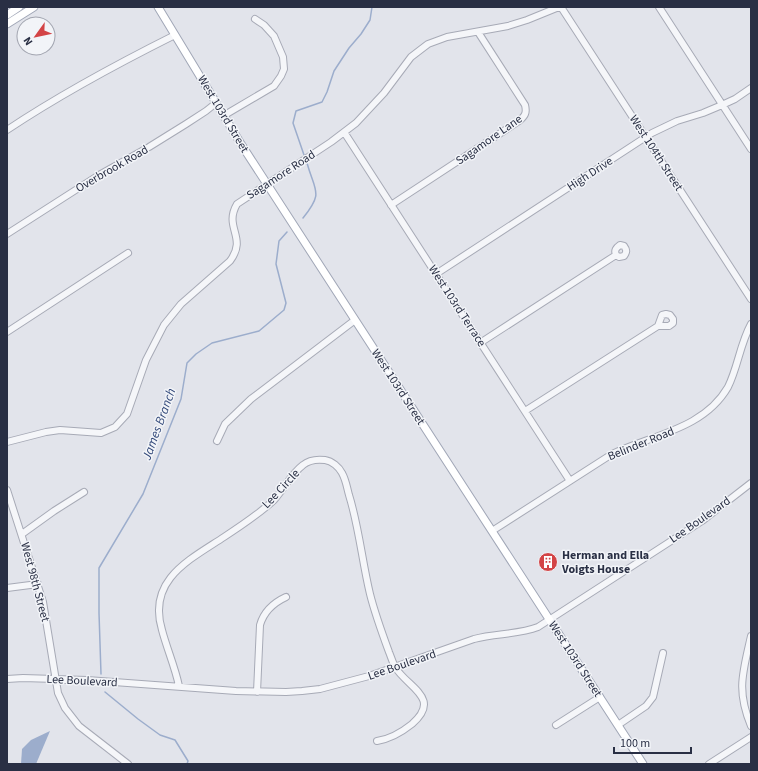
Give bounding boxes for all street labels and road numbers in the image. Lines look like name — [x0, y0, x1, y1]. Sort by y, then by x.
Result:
street label: West 103rd Street — [193, 72, 253, 156]
street label: Sagamore Lane — [452, 111, 526, 169]
street label: West 104th Street — [625, 112, 687, 194]
street label: Overbrook Road — [72, 141, 152, 197]
street label: Sagamore Road — [243, 146, 319, 204]
street label: High Drive — [564, 153, 616, 195]
street label: West 103rd Terrace — [424, 262, 490, 350]
street label: West 103rd Street — [367, 346, 429, 428]
street label: Belinder Road — [605, 423, 677, 465]
street label: Lee Circle — [258, 465, 304, 512]
street label: Lee Boulevard — [666, 493, 734, 547]
street label: West 98th Street — [16, 540, 54, 624]
street label: West 103rd Street — [544, 618, 606, 700]
street label: Lee Boulevard — [366, 645, 438, 685]
street label: Lee Boulevard — [46, 671, 118, 691]

